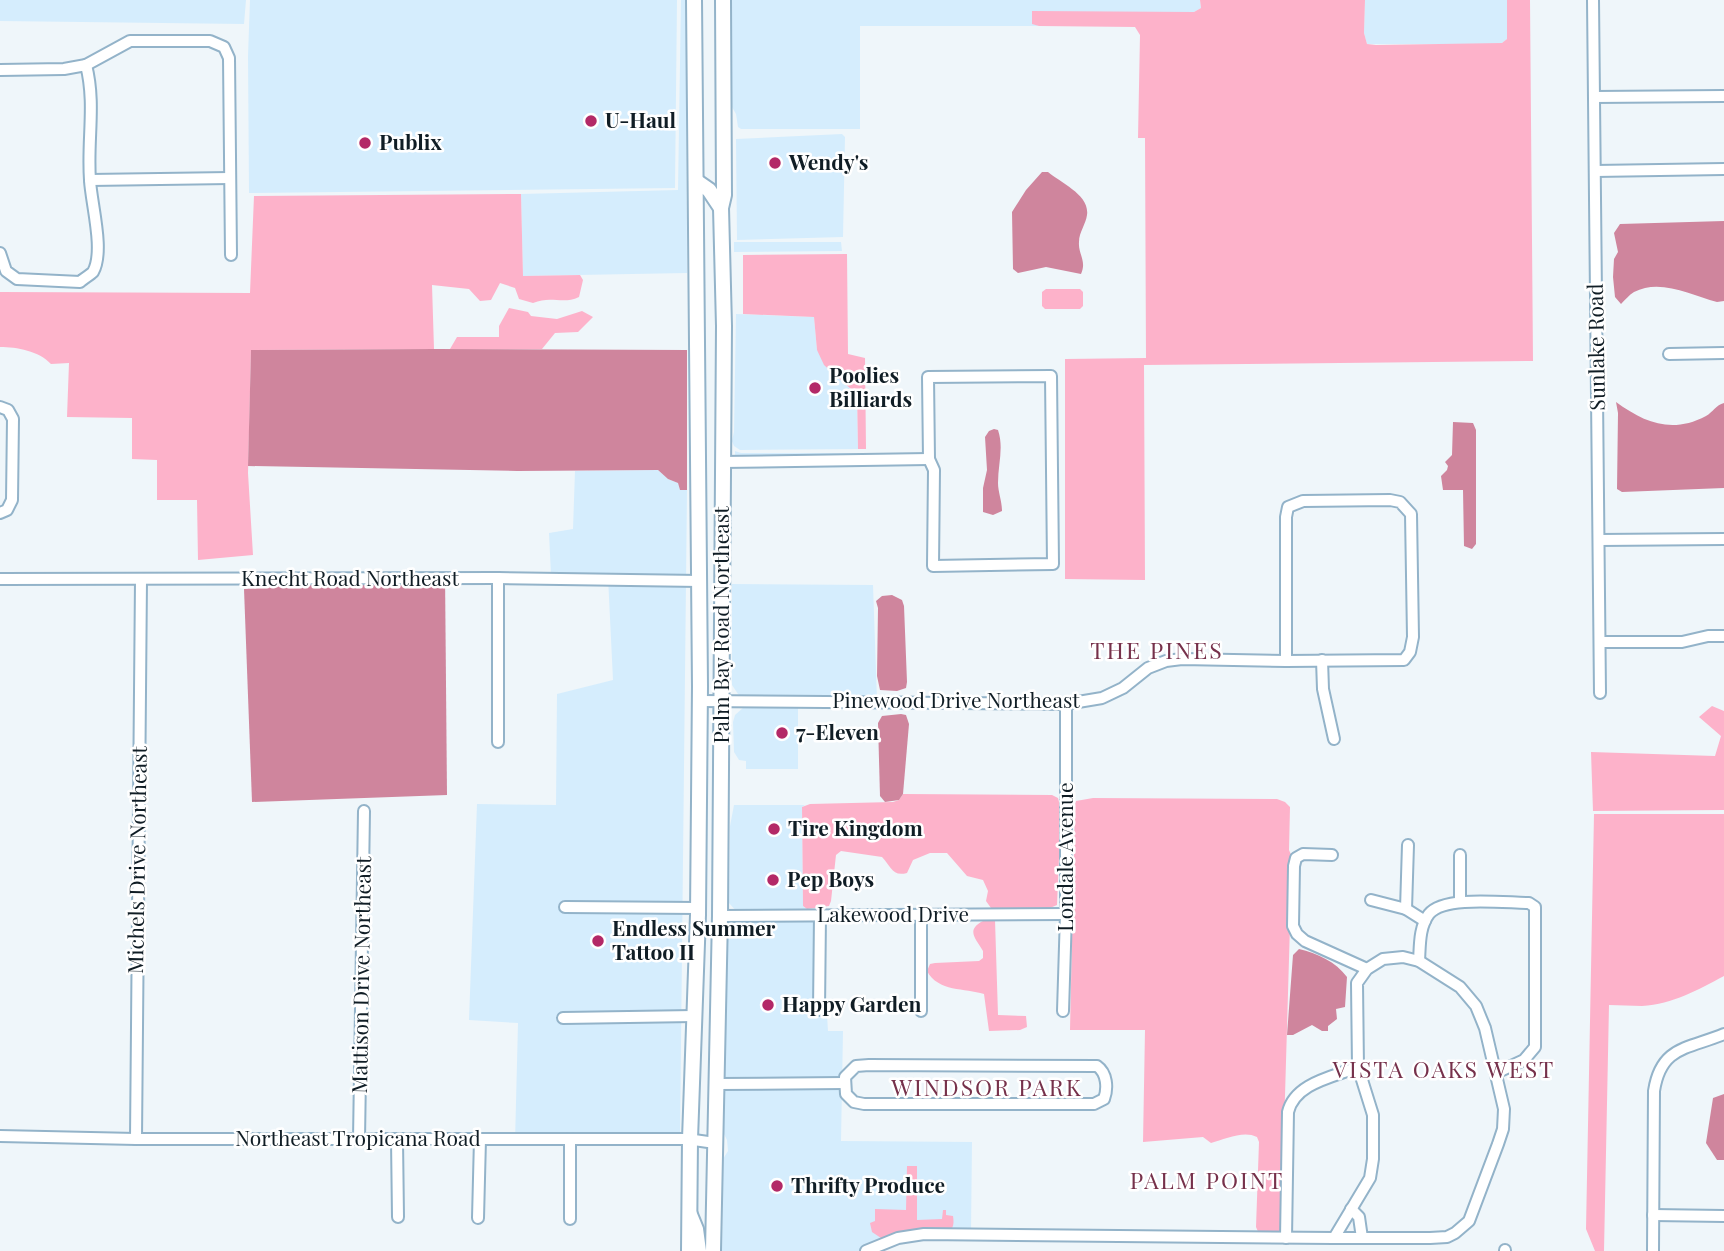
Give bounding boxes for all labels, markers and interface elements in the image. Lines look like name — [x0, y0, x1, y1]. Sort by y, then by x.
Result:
place label: U-Haul — [605, 105, 676, 133]
marker: U-Haul — [583, 113, 599, 129]
place label: Publix — [379, 127, 442, 155]
marker: Publix — [357, 135, 373, 151]
place label: Wendy's — [788, 147, 869, 175]
marker: Wendy's — [767, 155, 783, 171]
street label: Sunlake Road — [1580, 283, 1610, 411]
place label: Poolies Billiards — [829, 360, 912, 412]
marker: Poolies Billiards — [807, 380, 823, 396]
street label: Palm Bay Road Northeast — [706, 506, 734, 744]
street label: Knecht Road Northeast — [241, 563, 459, 591]
district label: THE PINES — [1090, 634, 1224, 665]
street label: Pinewood Drive Northeast — [832, 685, 1080, 713]
place label: 7-Eleven — [796, 717, 879, 745]
marker: 7-Eleven — [774, 725, 790, 741]
street label: Michels Drive Northeast — [120, 745, 152, 974]
street label: Londale Avenue — [1050, 782, 1078, 932]
place label: Tire Kingdom — [788, 813, 923, 841]
marker: Tire Kingdom — [766, 821, 782, 837]
street label: Mattison Drive Northeast — [344, 856, 376, 1094]
place label: Pep Boys — [787, 864, 874, 892]
marker: Pep Boys — [765, 872, 781, 888]
street label: Lakewood Drive — [817, 899, 969, 927]
place label: Endless Summer Tattoo II — [612, 913, 775, 965]
marker: Endless Summer Tattoo II — [590, 933, 606, 949]
place label: Happy Garden — [782, 989, 921, 1017]
marker: Happy Garden — [760, 997, 776, 1013]
district label: VISTA OAKS WEST — [1332, 1053, 1555, 1084]
district label: WINDSOR PARK — [890, 1071, 1083, 1102]
street label: Northeast Tropicana Road — [235, 1123, 481, 1151]
district label: PALM POINT — [1130, 1164, 1284, 1195]
place label: Thrifty Produce — [791, 1170, 945, 1198]
marker: Thrifty Produce — [769, 1178, 785, 1194]

